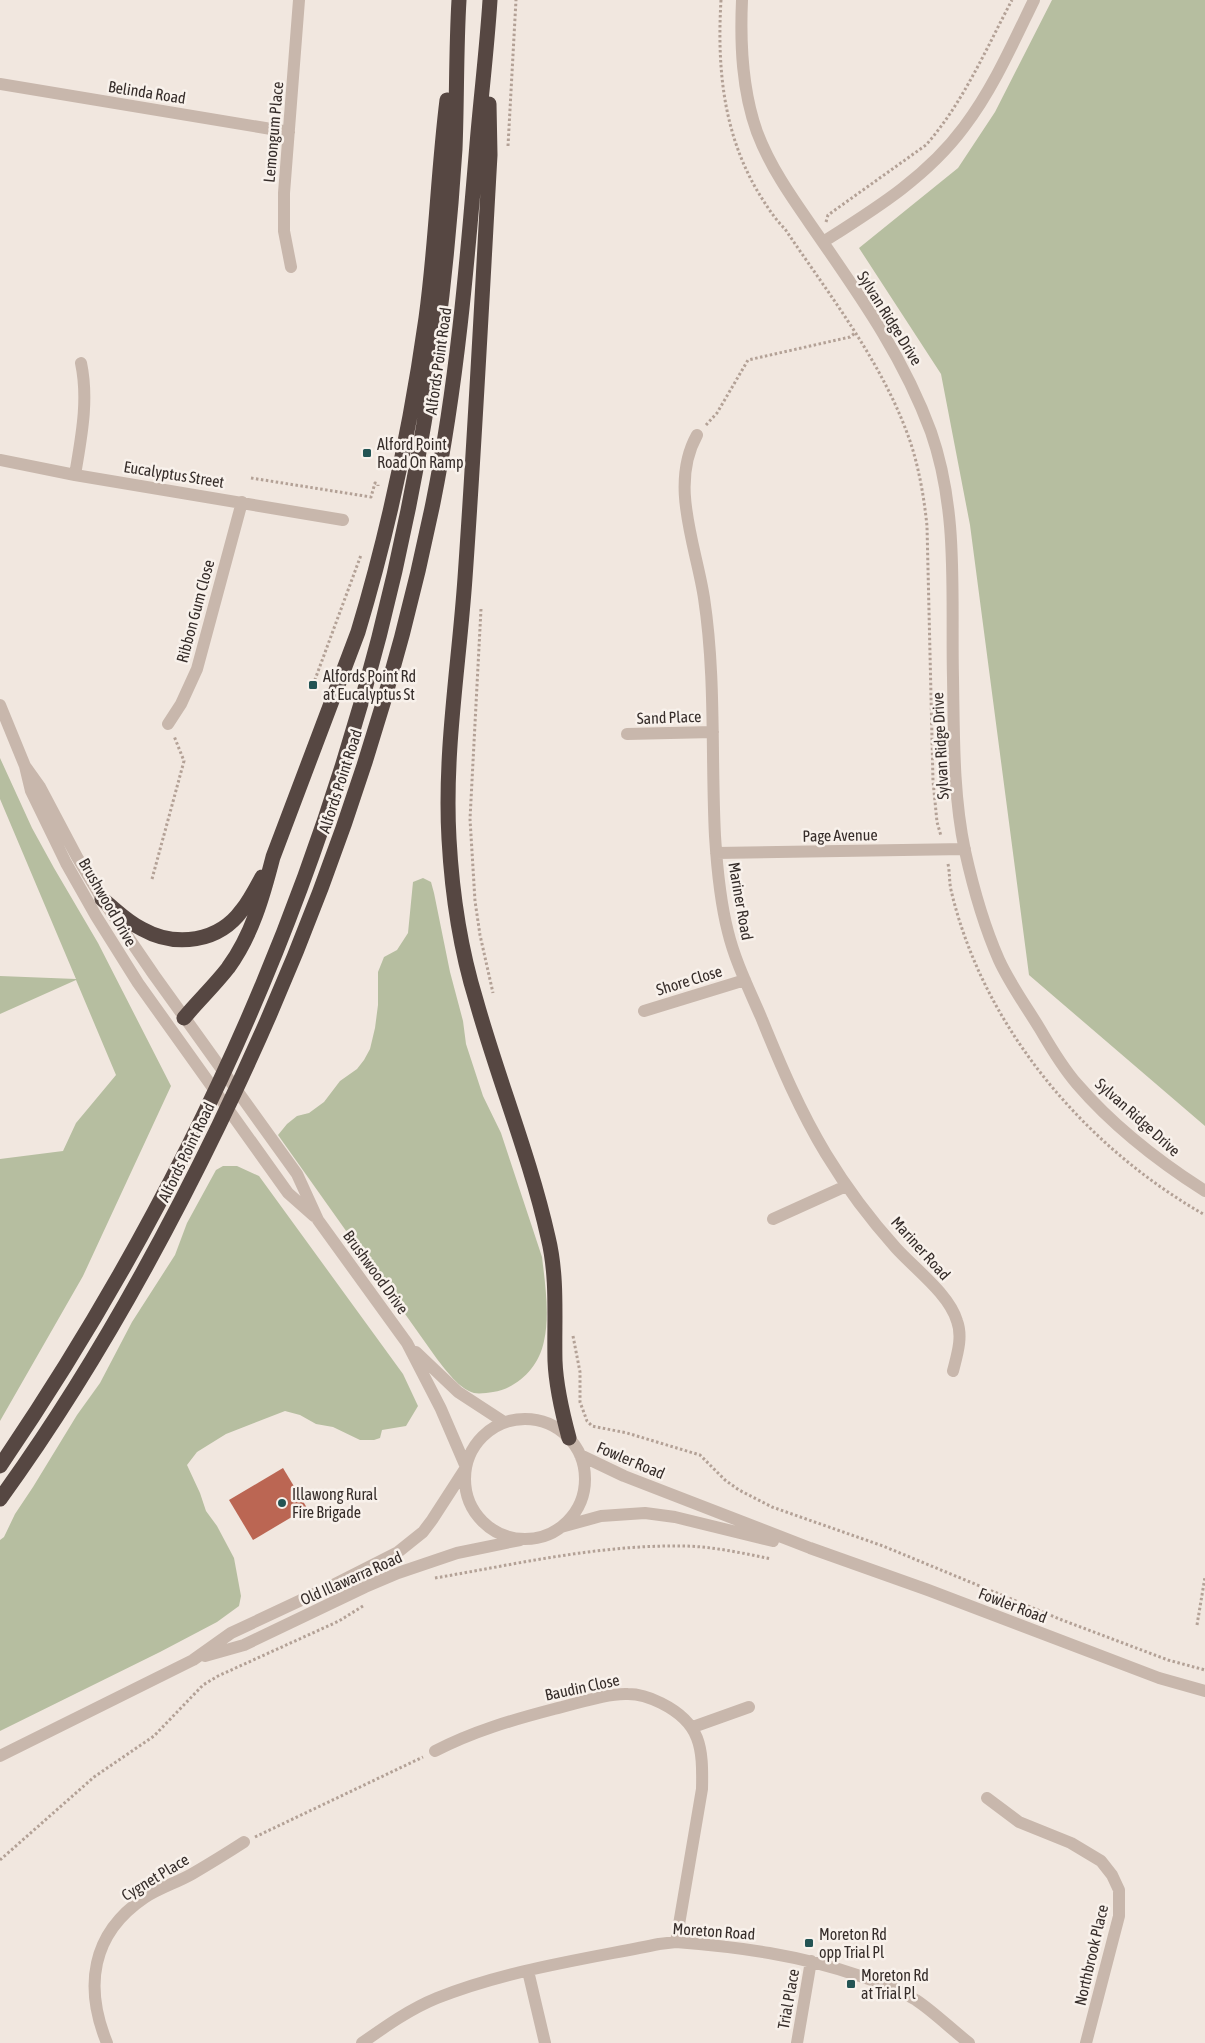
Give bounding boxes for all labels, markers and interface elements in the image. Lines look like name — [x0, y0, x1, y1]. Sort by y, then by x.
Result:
street label: Belinda Road — [107, 77, 187, 107]
street label: Lemongum Place — [260, 81, 287, 183]
street label: Sylvan Ridge Drive — [853, 268, 926, 369]
street label: Alfords Point Road — [422, 306, 454, 416]
place label: Alford Point Road On Ramp — [377, 435, 464, 472]
marker: Alford Point Road On Ramp — [361, 447, 373, 459]
street label: Eucalyptus Street — [122, 457, 226, 492]
street label: Ribbon Gum Close — [173, 557, 217, 665]
place label: Alfords Point Rd at Eucalyptus St — [323, 667, 416, 704]
marker: Alfords Point Rd at Eucalyptus St — [307, 679, 319, 691]
street label: Sylvan Ridge Drive — [928, 692, 953, 800]
street label: Sand Place — [637, 707, 701, 727]
street label: Alfords Point Road — [315, 727, 365, 835]
street label: Page Avenue — [802, 825, 878, 846]
street label: Brushwood Drive — [76, 855, 140, 949]
street label: Mariner Road — [725, 861, 757, 941]
street label: Shore Close — [654, 961, 724, 999]
street label: Sylvan Ridge Drive — [1091, 1074, 1184, 1160]
street label: Alfords Point Road — [154, 1099, 218, 1205]
street label: Mariner Road — [888, 1213, 954, 1283]
street label: Brushwood Drive — [340, 1227, 412, 1317]
street label: Fowler Road — [594, 1438, 668, 1482]
place label: Illawong Rural Fire Brigade — [292, 1485, 378, 1522]
marker: Illawong Rural Fire Brigade — [276, 1497, 288, 1509]
street label: Old Illawarra Road — [297, 1548, 405, 1608]
street label: Fowler Road — [976, 1584, 1050, 1626]
street label: Baudin Close — [543, 1670, 621, 1704]
street label: Cygnet Place — [118, 1850, 192, 1905]
street label: Northbrook Place — [1071, 1903, 1111, 2007]
street label: Moreton Road — [672, 1919, 756, 1943]
place label: Moreton Rd opp Trial Pl — [819, 1925, 887, 1962]
marker: Moreton Rd opp Trial Pl — [803, 1937, 815, 1949]
place label: Moreton Rd at Trial Pl — [861, 1966, 929, 2002]
street label: Trial Place — [774, 1967, 802, 2031]
marker: Moreton Rd at Trial Pl — [845, 1978, 857, 1990]

